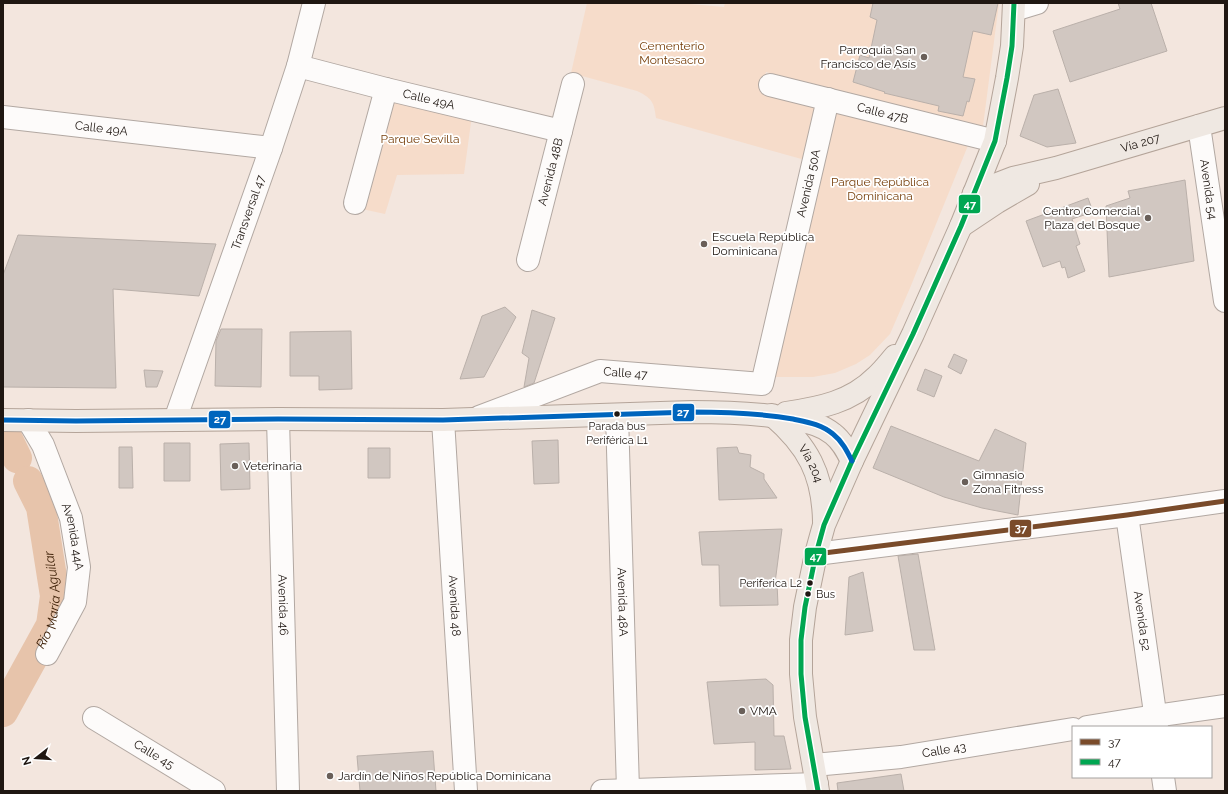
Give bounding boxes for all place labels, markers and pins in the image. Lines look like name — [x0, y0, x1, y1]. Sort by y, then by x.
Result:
place label: Parroquia San Francisco de Asís — [821, 43, 916, 71]
marker: Parroquia San Francisco de Asís — [919, 52, 929, 62]
place label: Centro Comercial Plaza del Bosque — [1043, 204, 1141, 232]
marker: Centro Comercial Plaza del Bosque — [1143, 213, 1153, 223]
place label: Escuela República Dominicana — [712, 230, 814, 258]
marker: Escuela República Dominicana — [699, 239, 709, 249]
marker: Parada bus Periférica L1 — [612, 409, 622, 419]
place label: Parada bus Periférica L1 — [586, 420, 648, 447]
place label: Veterinaria — [243, 459, 302, 473]
marker: Veterinaria — [230, 461, 240, 471]
place label: Gimnasio Zona Fitness — [973, 468, 1044, 496]
marker: Gimnasio Zona Fitness — [960, 477, 970, 487]
place label: Periferica L2 — [739, 577, 802, 590]
marker: Periferica L2 — [805, 578, 815, 588]
place label: Bus — [816, 588, 835, 601]
marker: Bus — [803, 589, 813, 599]
place label: VMA — [750, 704, 777, 718]
marker: VMA — [737, 706, 747, 716]
place label: Jardín de Niños República Dominicana — [338, 769, 551, 783]
marker: Jardín de Niños República Dominicana — [325, 771, 335, 781]

